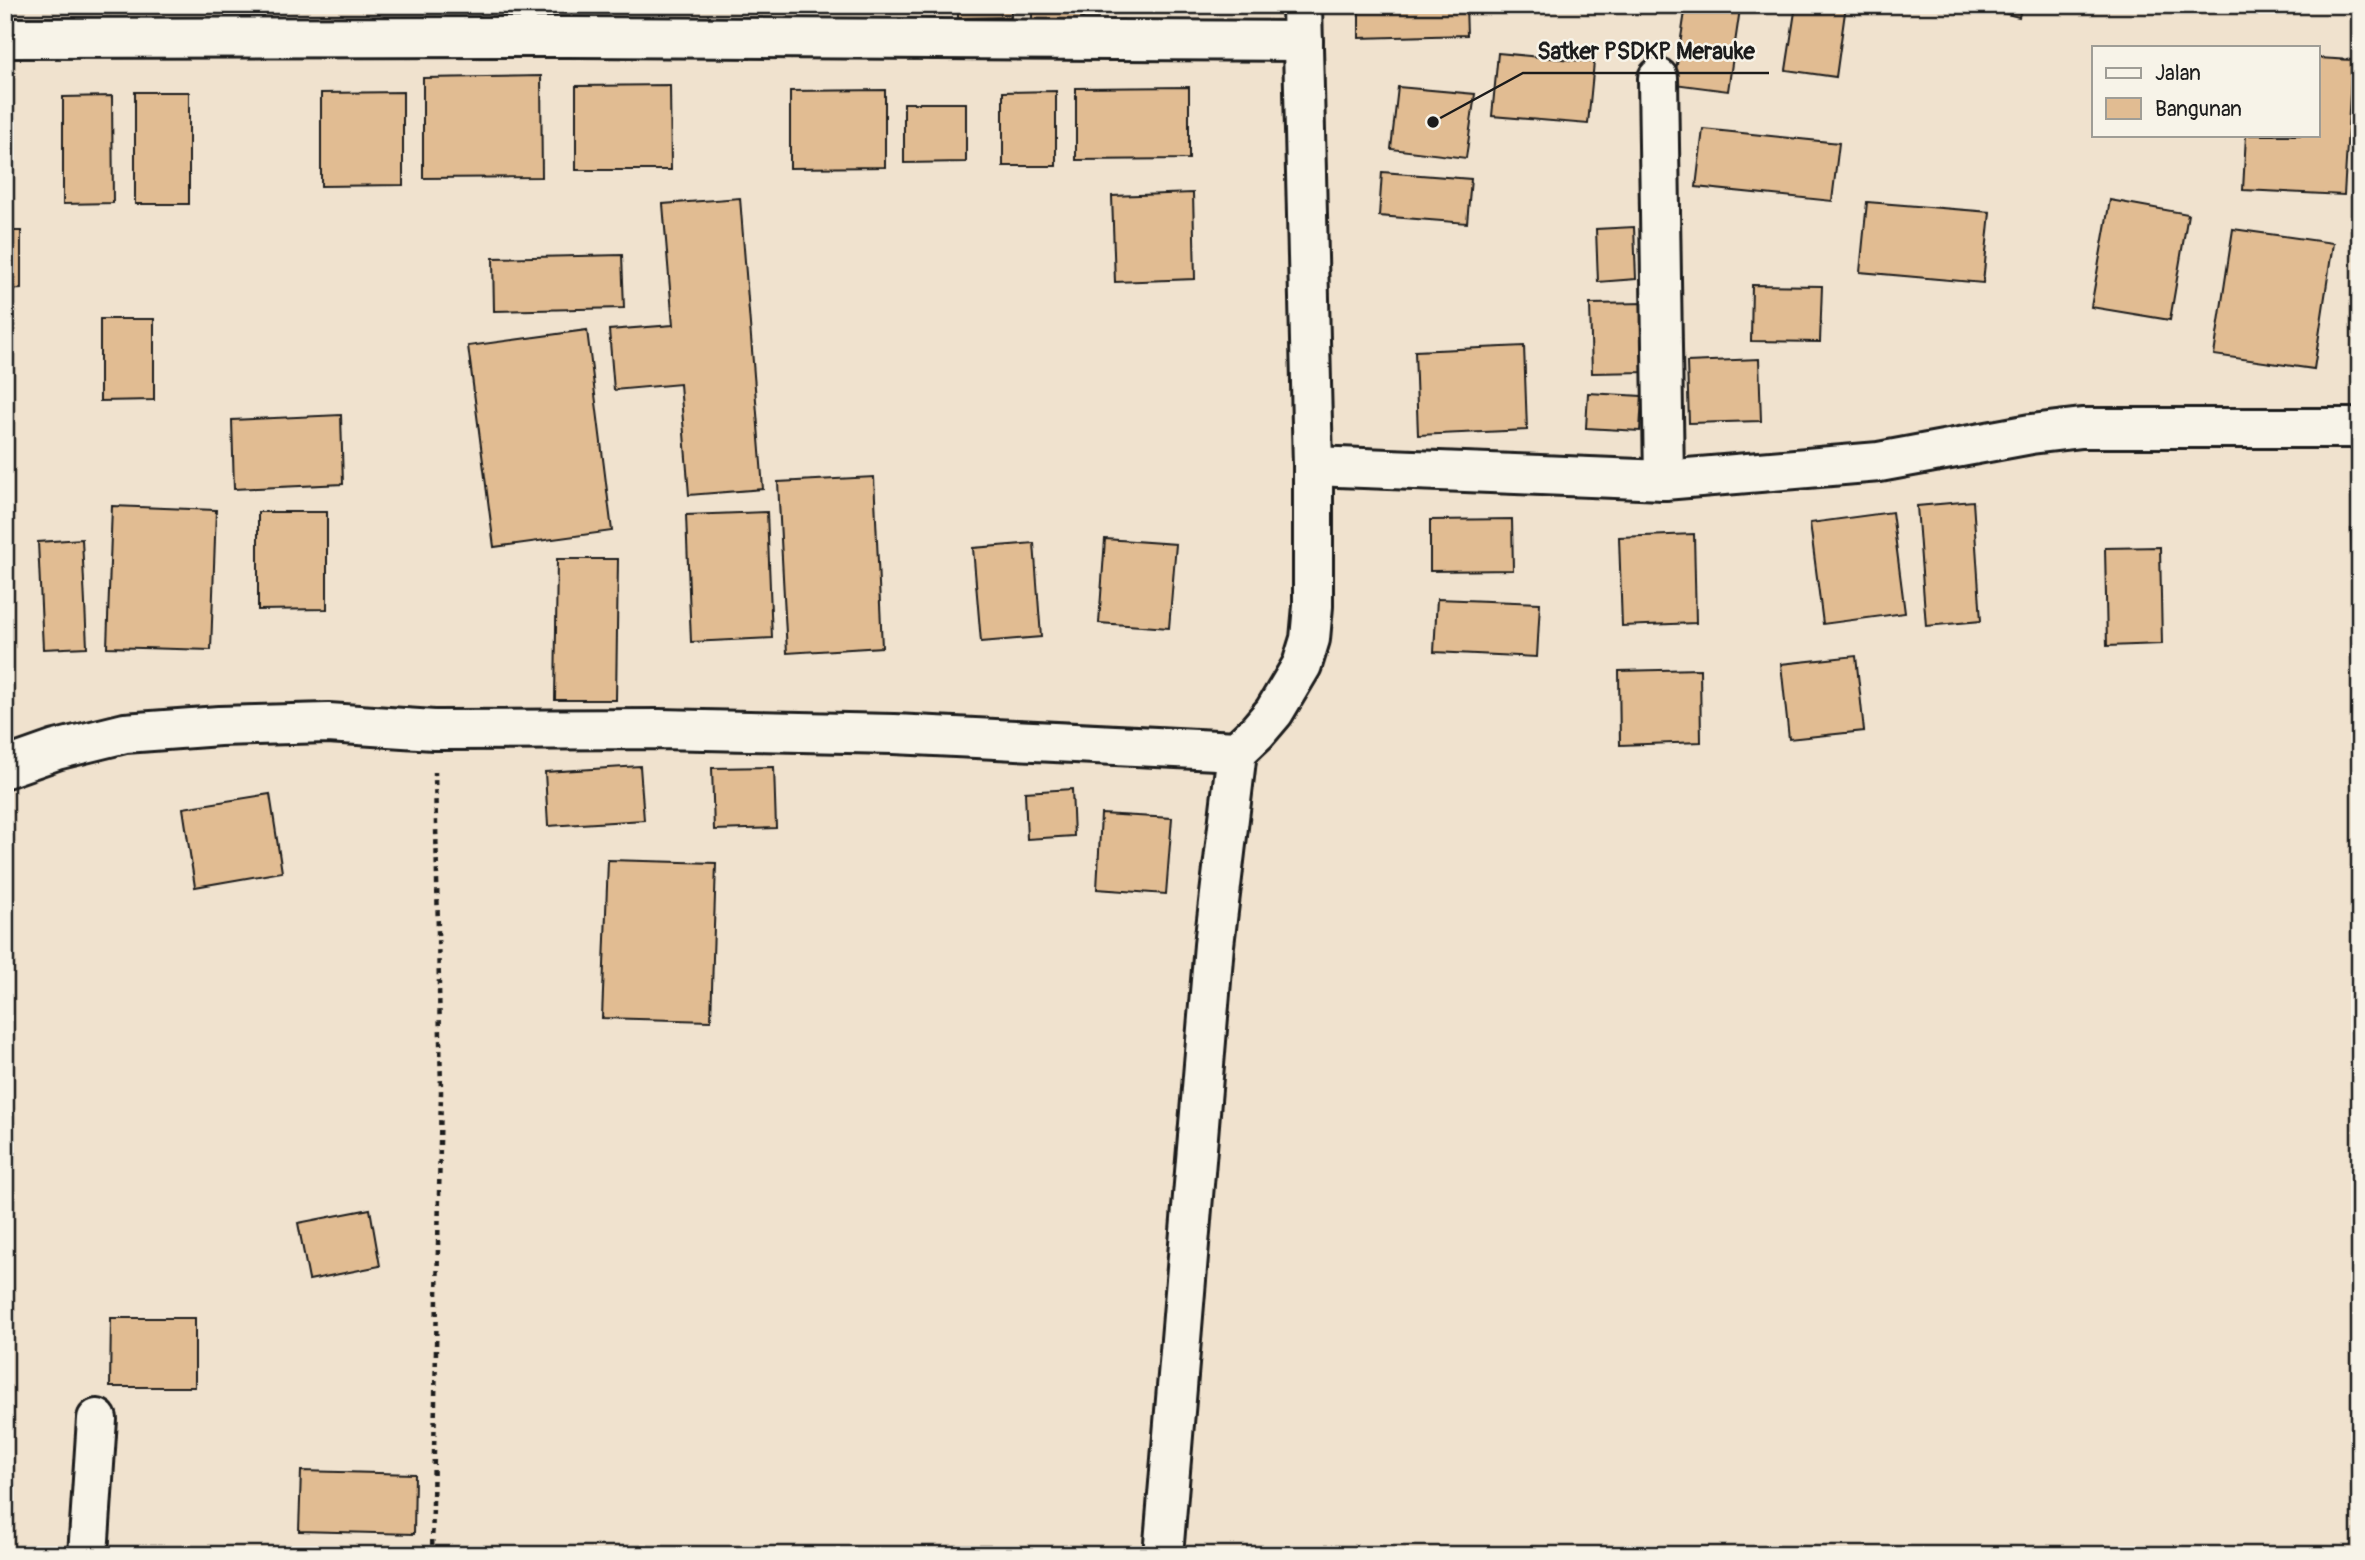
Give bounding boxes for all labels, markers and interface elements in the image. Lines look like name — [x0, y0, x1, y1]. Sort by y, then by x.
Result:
callout: Satker PSDKP Merauke — [1523, 29, 1769, 73]
text: Satker PSDKP Merauke — [1537, 37, 1756, 66]
legend — [2092, 46, 2320, 136]
text: Jalan — [2155, 60, 2201, 87]
text: Bangunan — [2155, 96, 2242, 123]

